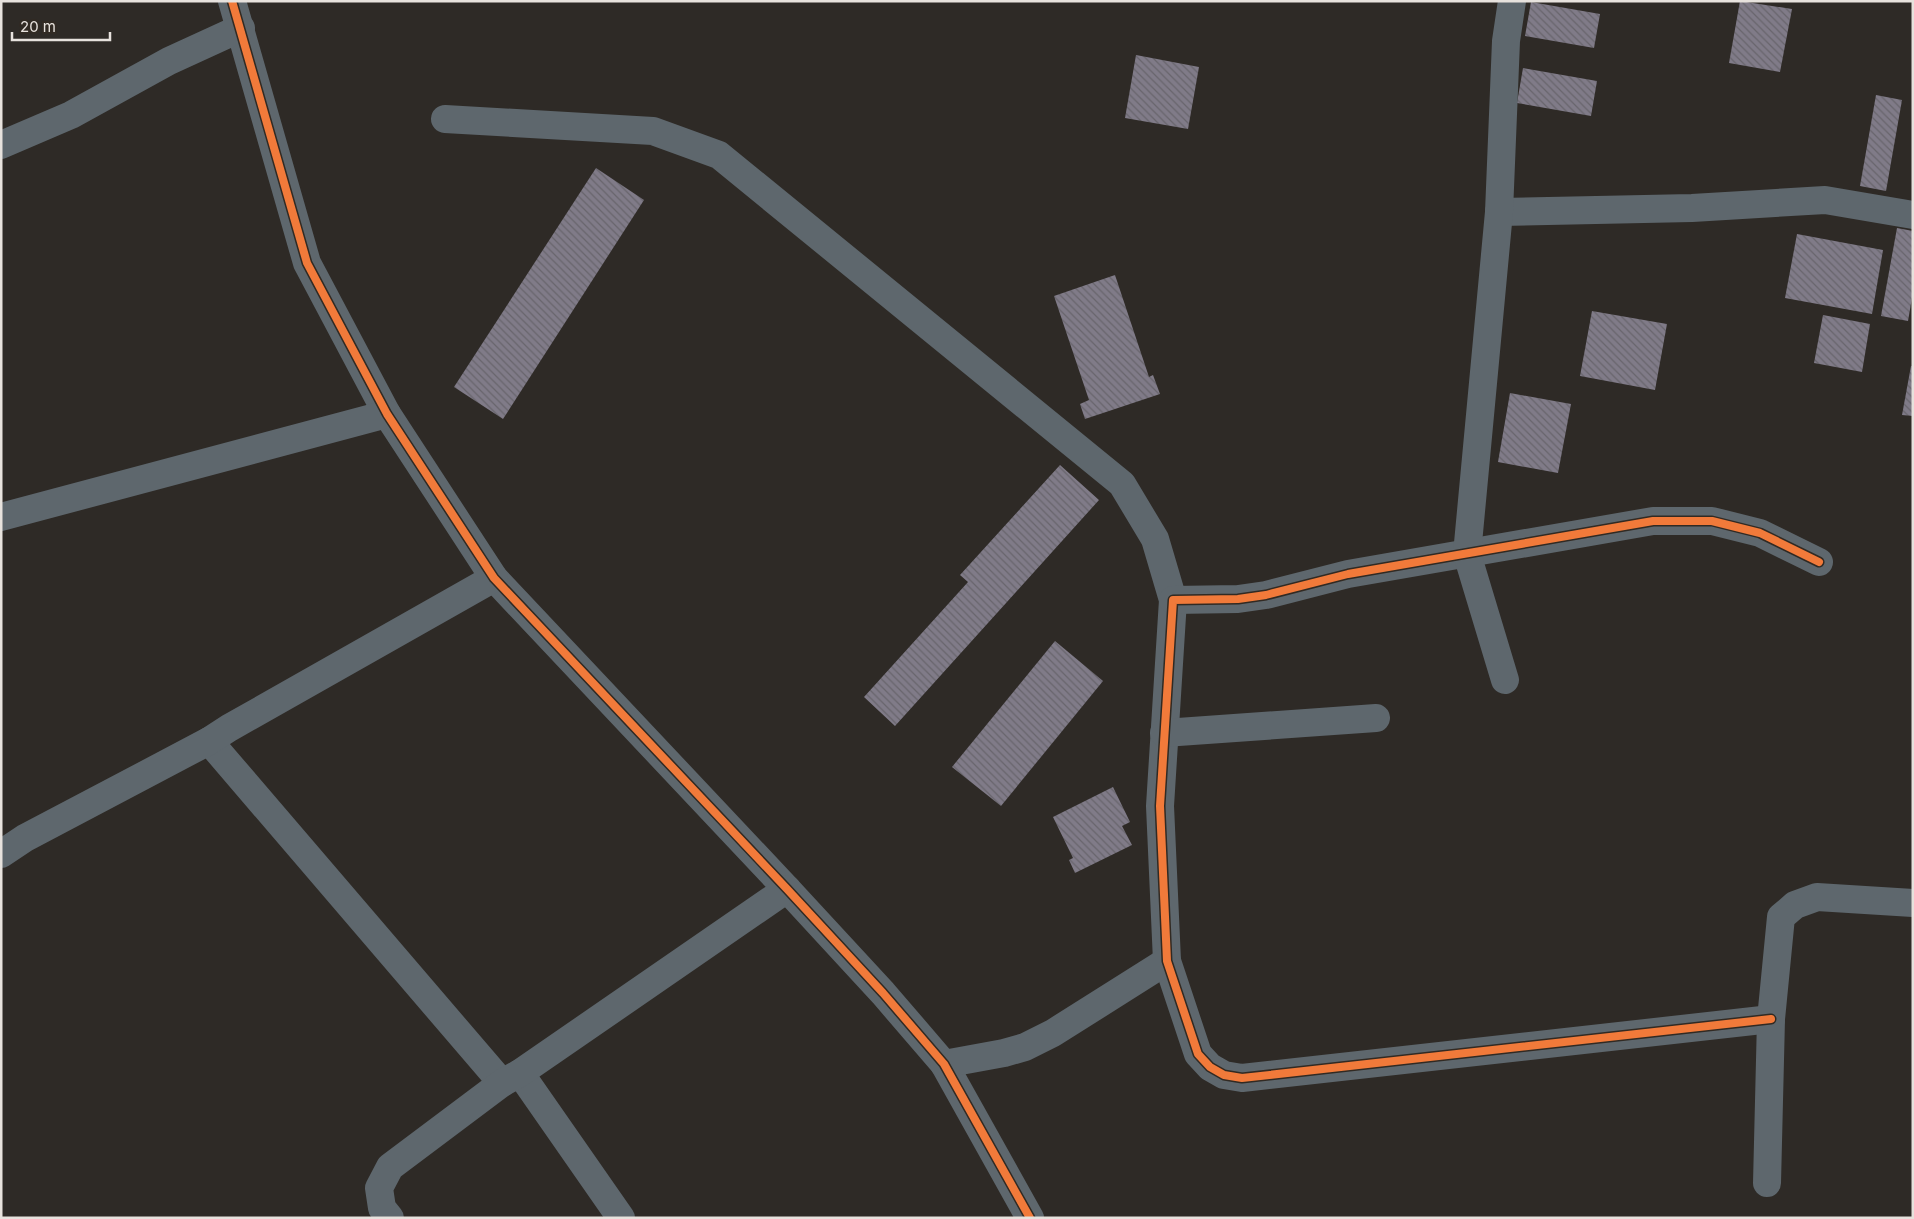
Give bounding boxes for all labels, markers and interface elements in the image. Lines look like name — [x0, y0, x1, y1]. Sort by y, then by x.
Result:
scale bar — [12, 10, 110, 42]
text: 20 m — [20, 17, 56, 36]

